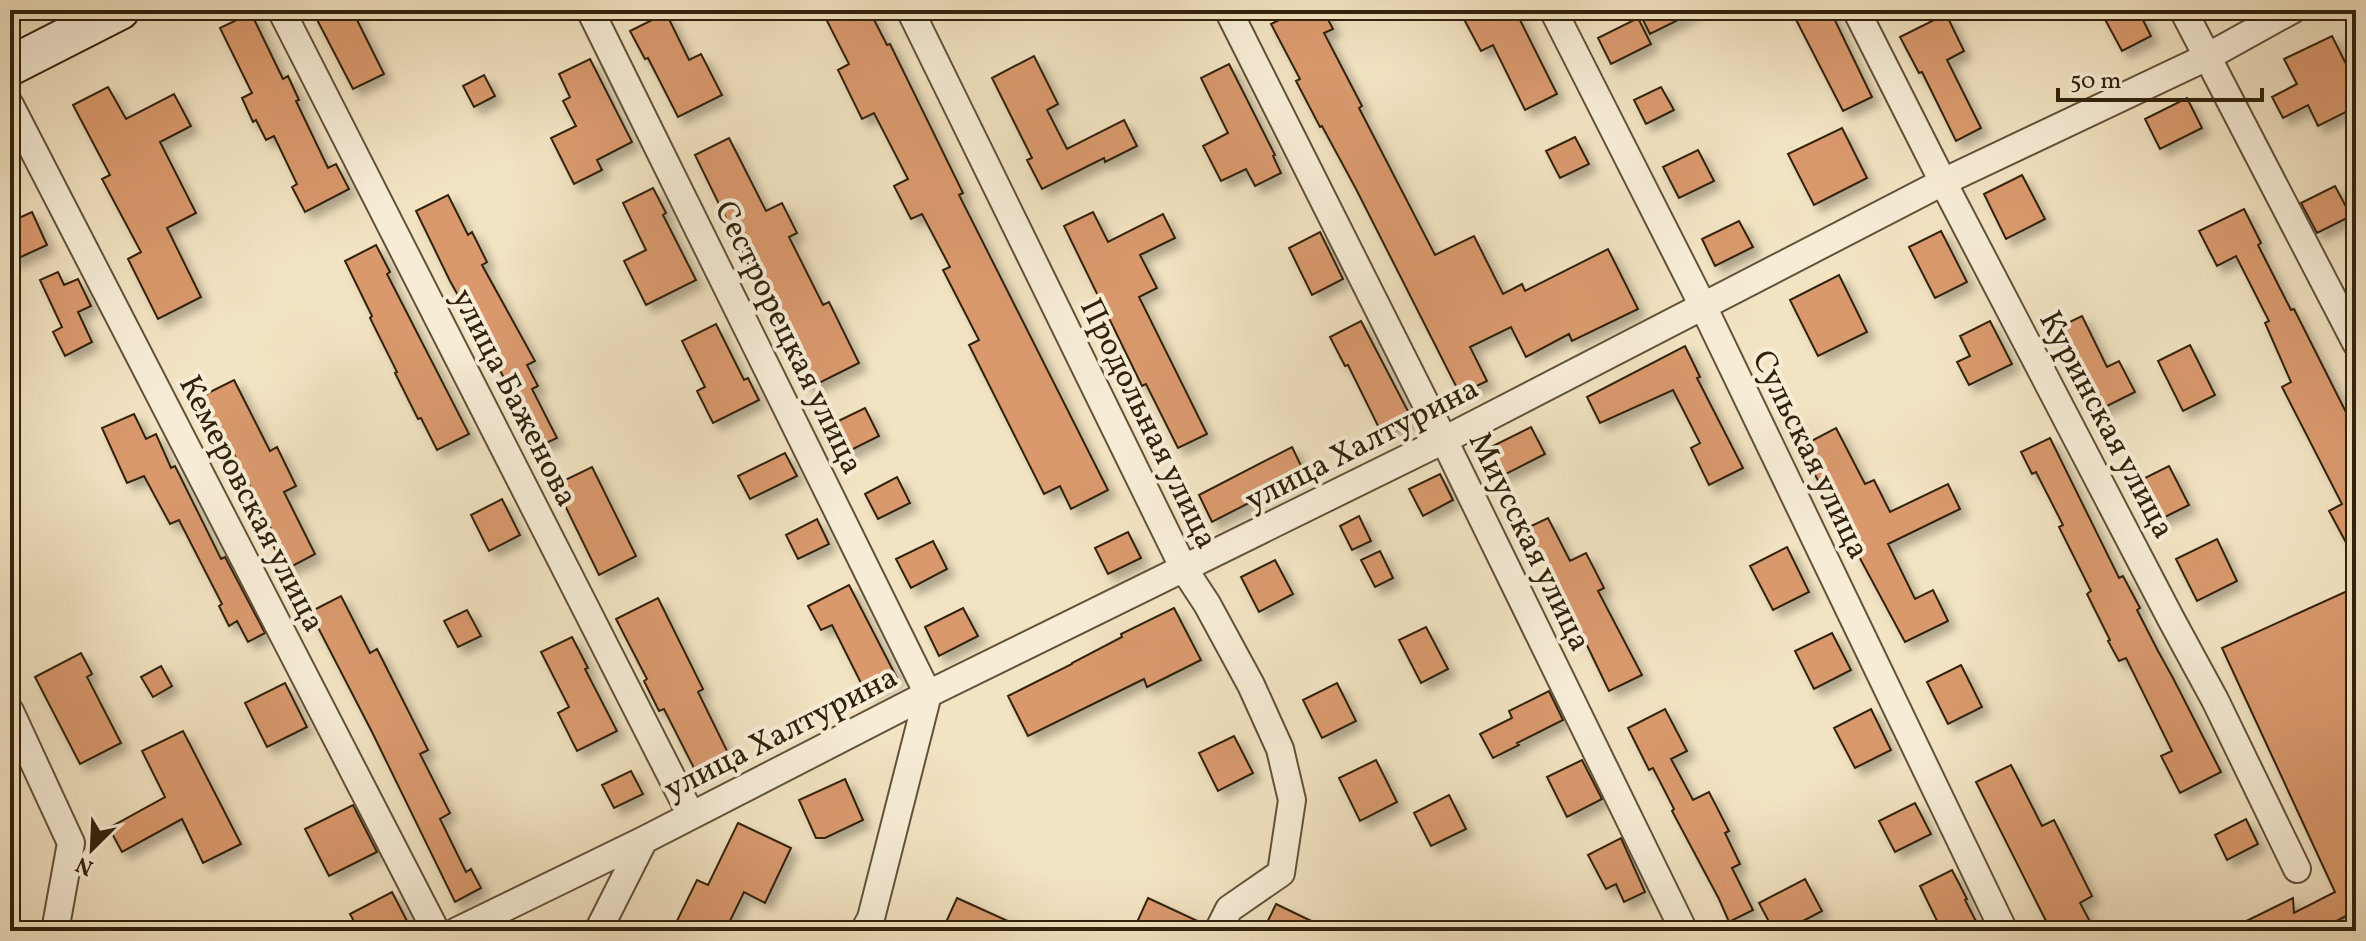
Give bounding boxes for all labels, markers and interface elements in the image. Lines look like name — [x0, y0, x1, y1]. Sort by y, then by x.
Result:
scale bar — [2058, 52, 2262, 102]
text: 50 m — [2070, 65, 2122, 99]
street label: Сестрорецкая улица — [702, 194, 873, 483]
street label: улица Баженова — [439, 282, 587, 515]
street label: Продольная улица — [1068, 292, 1227, 557]
street label: Куринская улица — [2027, 304, 2184, 547]
street label: Сульская улица — [1740, 343, 1879, 567]
street label: Кемеровская улица — [167, 368, 334, 640]
street label: улица Халтурина — [1238, 368, 1487, 524]
street label: Миусская улица — [1456, 425, 1600, 659]
street label: улица Халтурина — [657, 657, 906, 813]
north arrow — [52, 809, 132, 889]
text: N — [71, 848, 98, 882]

